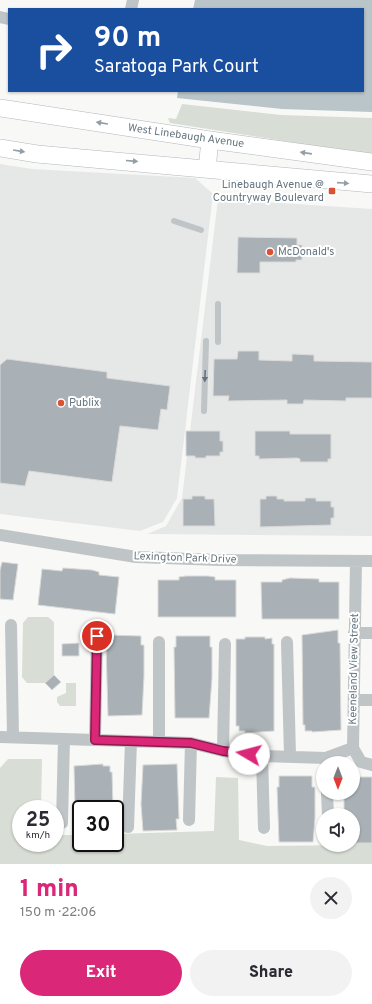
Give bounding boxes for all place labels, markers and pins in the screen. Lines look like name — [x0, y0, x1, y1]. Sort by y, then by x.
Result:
place label: Linebaugh Avenue @ Countryway Boulevard — [213, 178, 324, 205]
marker: Linebaugh Avenue @ Countryway Boulevard — [327, 186, 337, 196]
place label: McDonald's — [278, 245, 334, 259]
marker: McDonald's — [265, 247, 275, 257]
place label: Publix — [69, 396, 100, 410]
marker: Publix — [56, 398, 66, 408]
pin — [80, 619, 114, 653]

